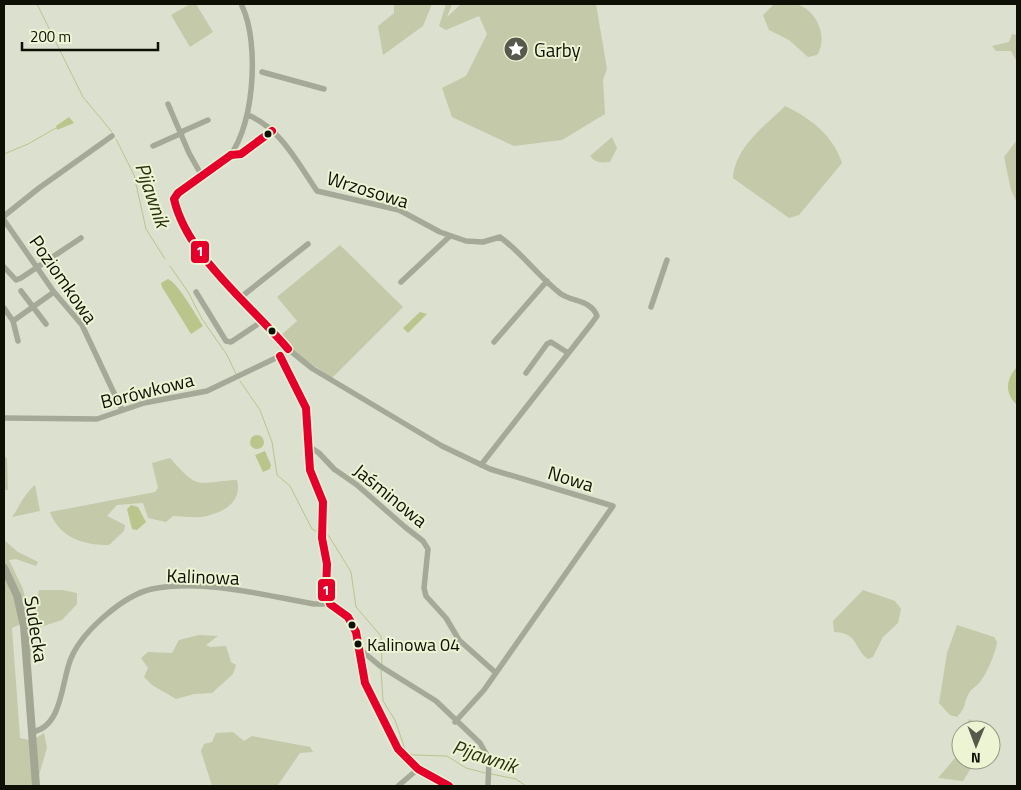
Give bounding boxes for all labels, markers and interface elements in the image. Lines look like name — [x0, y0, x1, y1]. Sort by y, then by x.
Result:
scale bar — [22, 20, 159, 52]
text: 200 m — [30, 25, 71, 48]
place label: Garby — [534, 35, 581, 64]
place icon: Garby — [503, 36, 529, 62]
unlabelled marker — [263, 129, 273, 139]
water label: Pijawnik — [127, 158, 179, 234]
street label: Wrzosowa — [323, 163, 413, 215]
street label: Poziomkowa — [23, 229, 106, 330]
line badge: 1 — [190, 240, 210, 264]
text: 1 — [196, 240, 204, 261]
unlabelled marker — [267, 326, 277, 336]
street label: Borówkowa — [97, 364, 197, 416]
street label: Jaśminowa — [348, 456, 435, 534]
street label: Nowa — [544, 457, 598, 499]
street label: Kalinowa — [166, 560, 240, 592]
line badge: 1 — [317, 578, 336, 602]
text: 1 — [322, 579, 330, 600]
street label: Sudecka — [17, 594, 57, 665]
unlabelled marker — [347, 620, 357, 630]
place label: Kalinowa 04 — [367, 631, 460, 658]
marker: Kalinowa 04 — [353, 639, 363, 649]
north arrow — [951, 720, 1001, 770]
water label: Pijawnik — [448, 731, 524, 782]
text: N — [971, 748, 981, 769]

